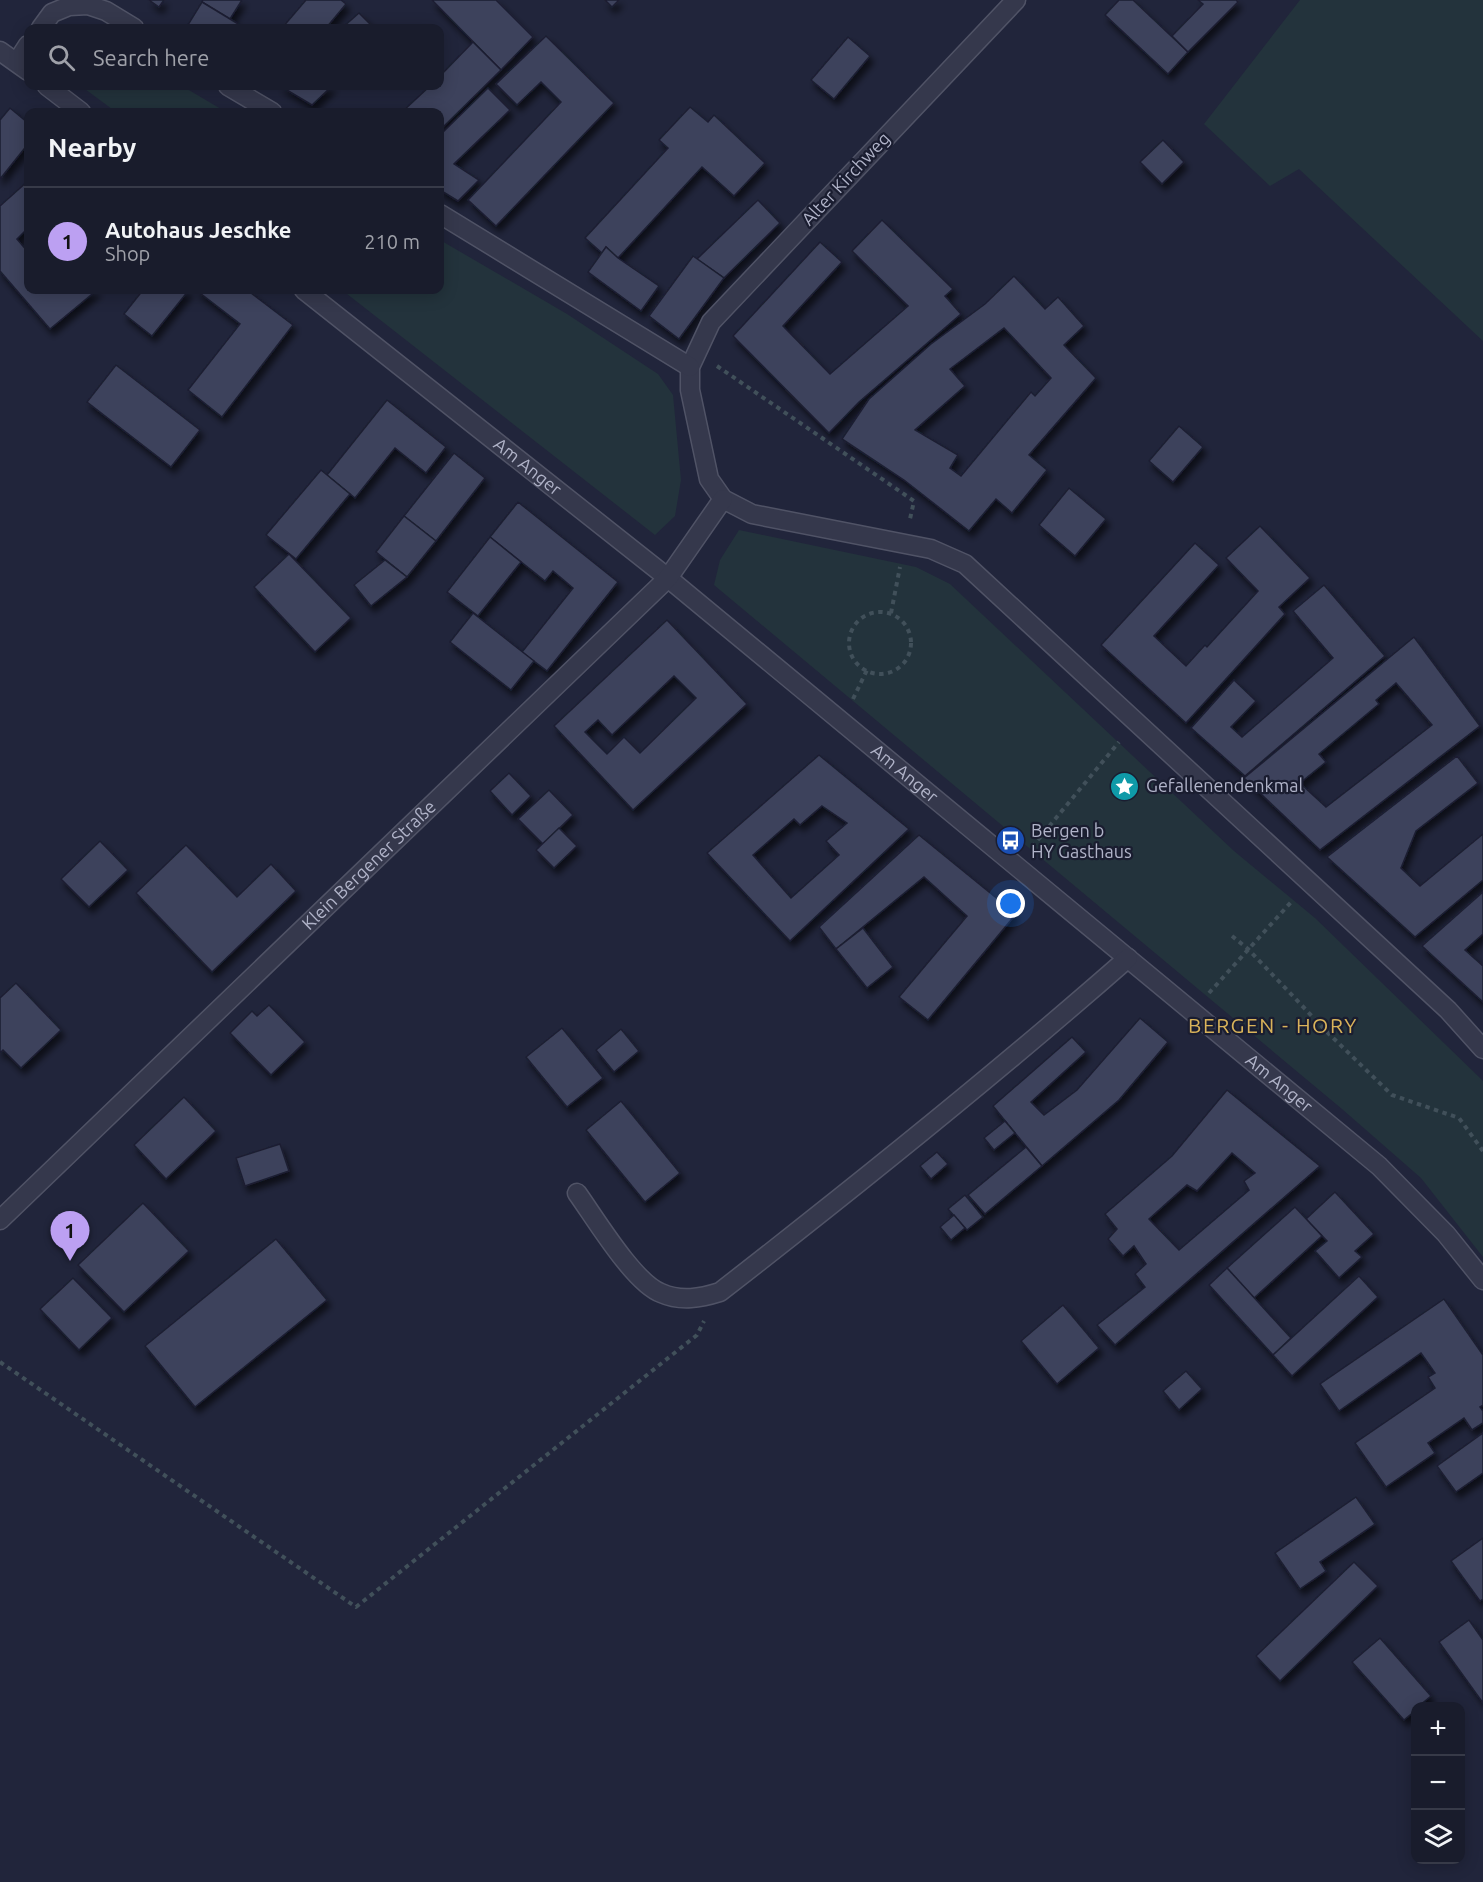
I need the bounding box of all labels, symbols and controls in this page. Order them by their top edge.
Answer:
search box [24,24,444,90]
icon: search [45,41,78,74]
text: Search here [93,45,209,70]
street label: Alter Kirchweg [797,128,893,229]
text: Nearby [48,133,136,162]
text: Autohaus Jeschke [105,217,292,242]
text: 1 [62,230,73,253]
text: 210 m [364,230,420,253]
text: Shop [105,242,150,265]
street label: Am Anger [490,433,566,499]
street label: Am Anger [868,739,943,806]
place icon: Gefallenendenkmal [1109,770,1141,802]
place label: Gefallenendenkmal [1146,775,1303,795]
street label: Klein Bergener Straße [298,796,439,933]
place label: Bergen b HY Gasthaus [1031,820,1132,861]
bus stop icon: Bergen b HY Gasthaus [994,825,1026,857]
your location [996,889,1025,918]
district label: BERGEN - HORY [1188,1013,1358,1037]
street label: Am Anger [1242,1049,1317,1116]
pin: 1 [50,1212,90,1261]
map controls [1411,1702,1465,1864]
button: + [1411,1702,1465,1756]
button: − [1411,1756,1465,1810]
button: layers [1411,1810,1465,1864]

